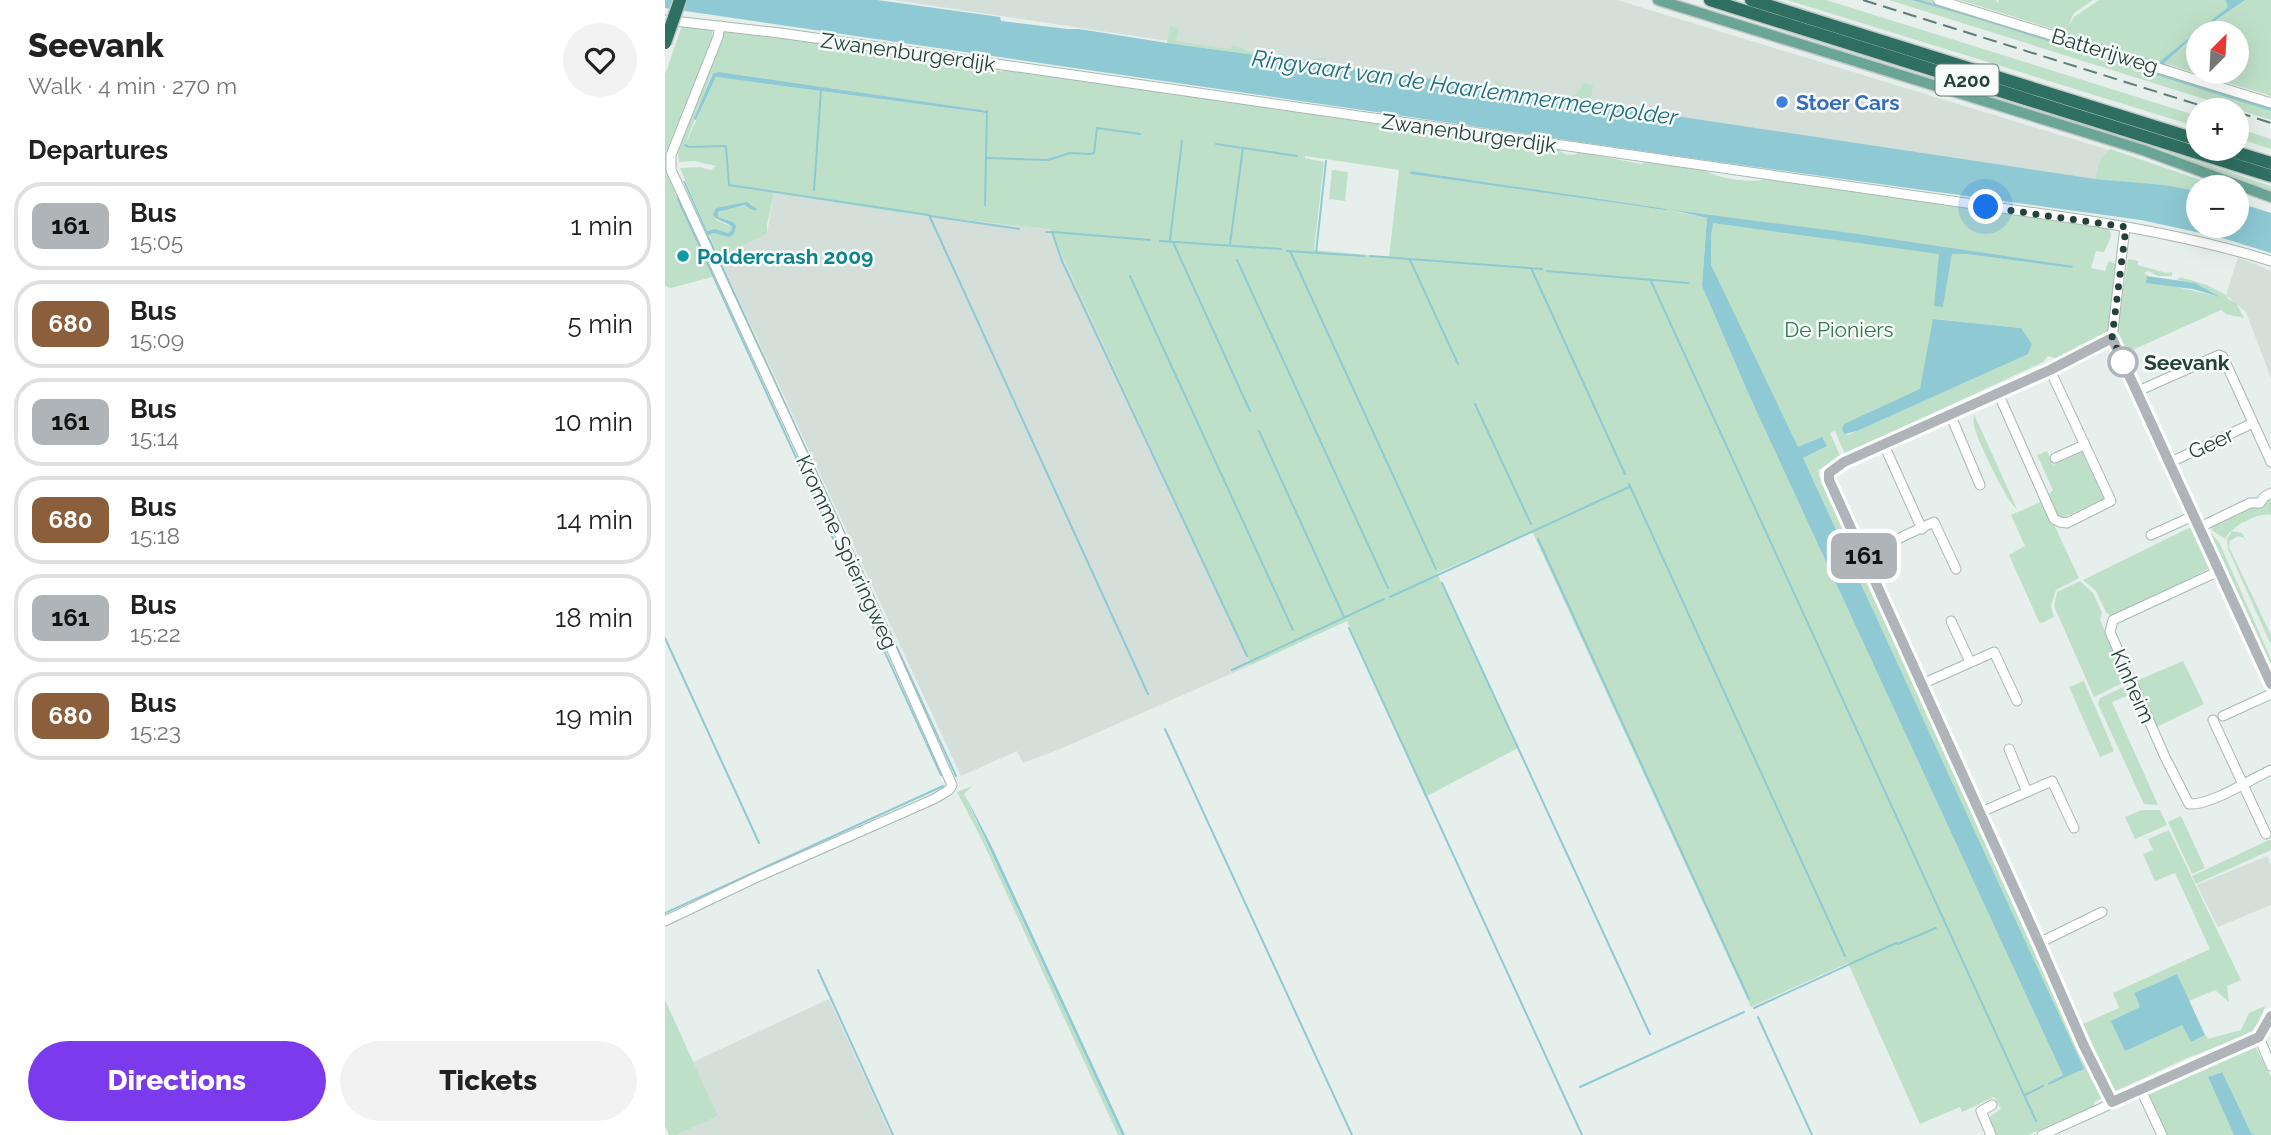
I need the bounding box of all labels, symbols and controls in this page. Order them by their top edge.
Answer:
north arrow [2186,21,2249,84]
map controls [2186,21,2249,238]
button: heart [563,23,637,97]
street label: Batterijweg [2049,23,2161,79]
text: Seevank [28,26,164,65]
street label: Zwanenburgerdijk [819,27,997,77]
water label: Ringvaart van de Haarlemmermeerpolder [1250,44,1681,130]
road number: A200 [1935,64,1999,96]
text: Walk · 4 min · 270 m [28,72,237,99]
place label: Stoer Cars [1796,90,1900,115]
marker: Stoer Cars [1774,94,1790,110]
button: + [2186,98,2249,161]
street label: Zwanenburgerdijk [1380,108,1558,158]
text: Departures [28,135,168,165]
button: − [2186,175,2249,238]
your location [1968,189,2003,224]
text: Bus [130,198,177,228]
text: 161 [51,211,90,240]
text: 1 min [571,211,633,241]
text: 15:05 [130,228,183,255]
place label: Poldercrash 2009 [697,244,873,269]
marker: Poldercrash 2009 [675,248,691,264]
text: Bus [130,296,177,326]
text: 680 [49,309,92,338]
text: 5 min [567,309,633,339]
park label: De Pioniers [1784,317,1894,342]
text: 15:09 [130,326,184,353]
marker: Seevank [2108,347,2138,377]
place label: Seevank [2144,350,2230,375]
text: Bus [130,394,177,424]
text: 161 [51,407,90,436]
text: 10 min [555,407,633,437]
street label: Geer [2184,421,2238,464]
text: 15:14 [130,424,179,451]
street label: Kromme Spieringweg [791,451,903,653]
text: Bus [130,492,177,522]
text: 680 [49,505,92,534]
text: 14 min [556,505,633,535]
text: 15:18 [130,522,180,549]
line badge: 161 [1824,533,1904,579]
text: 161 [1845,541,1883,570]
text: Bus [130,590,177,620]
text: 161 [51,603,90,632]
text: 18 min [555,603,633,633]
text: 15:22 [130,620,181,647]
street label: Kinheim [2106,645,2160,727]
text: Bus [130,688,177,718]
text: 680 [49,701,92,730]
text: 19 min [555,701,633,731]
text: 15:23 [130,718,181,745]
button: Directions [28,1041,326,1121]
button: Tickets [340,1041,637,1121]

